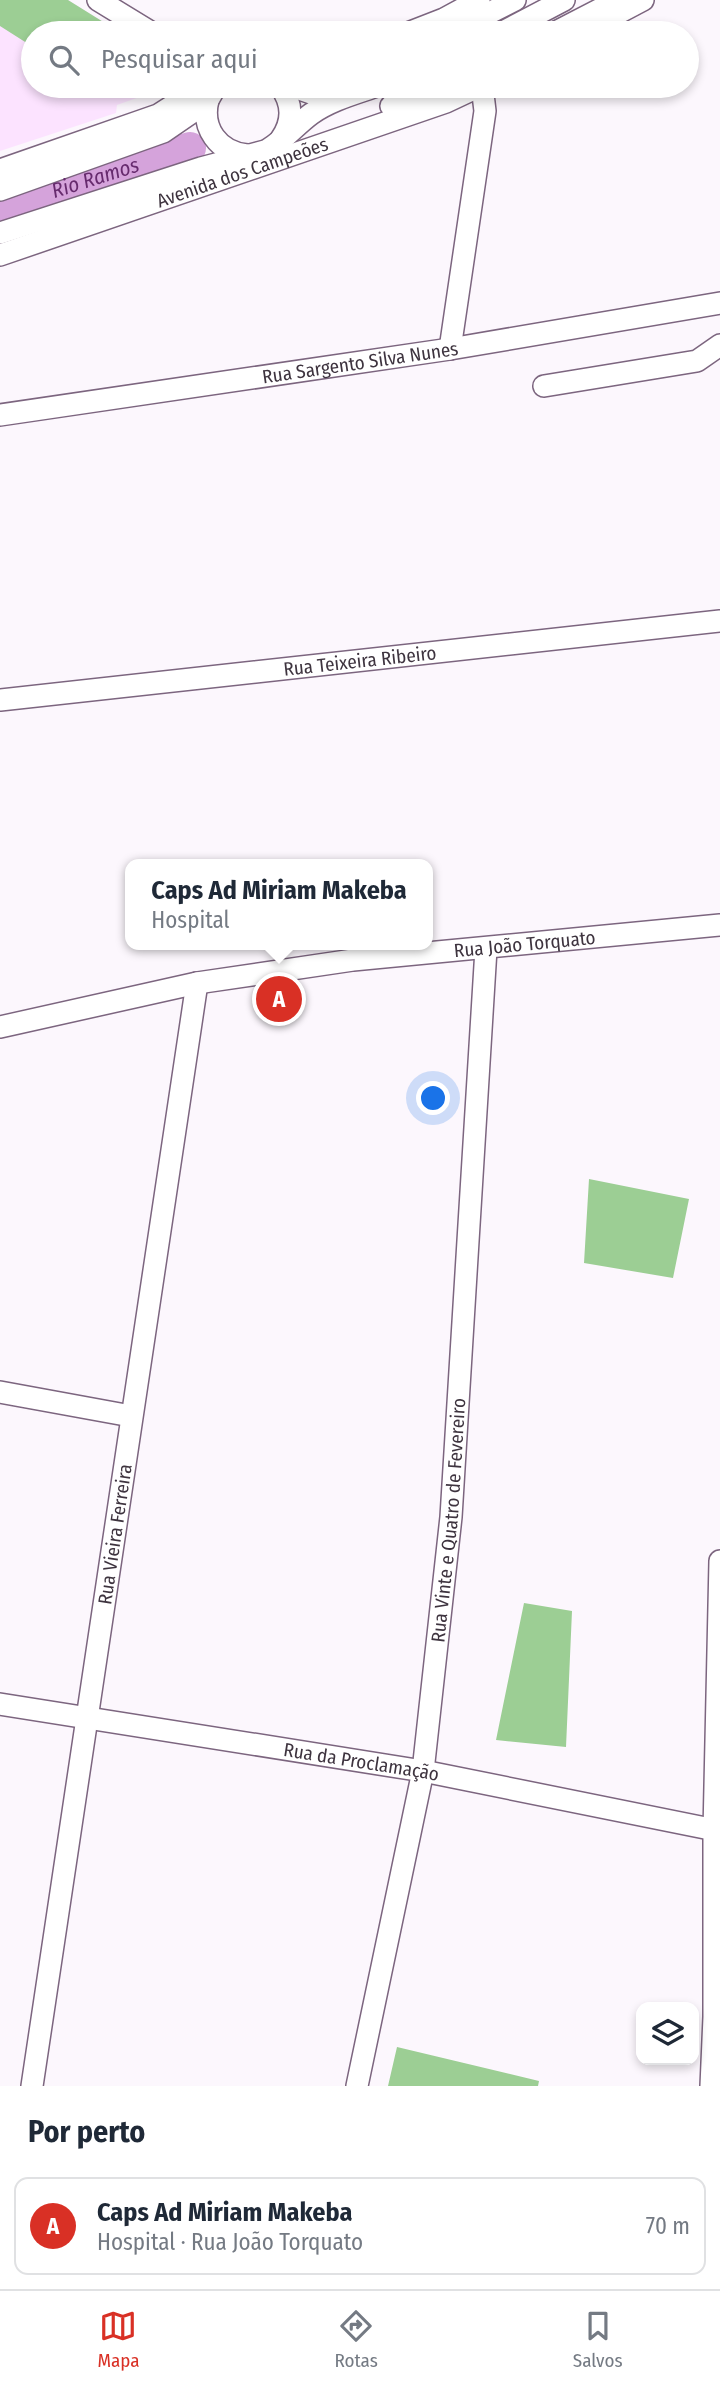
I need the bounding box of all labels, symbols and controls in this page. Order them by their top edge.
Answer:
search box [21,21,699,98]
icon: search [45,41,83,79]
text: Pesquisar aqui [101,44,258,75]
street label: Avenida dos Campeões [153,132,331,212]
water label: Rio Ramos [48,152,143,204]
street label: Rua Sargento Silva Nunes [261,336,460,388]
street label: Rua Teixeira Ribeiro [282,641,438,680]
popup [125,859,433,950]
text: Caps Ad Miriam Makeba [151,875,407,906]
text: Hospital [151,906,230,934]
street label: Rua João Torquato [453,925,597,962]
pin: A [256,973,302,1025]
your location [416,1081,450,1115]
street label: Rua Vinte e Quatro de Fevereiro [426,1397,470,1644]
street label: Rua Vieira Ferreira [93,1462,136,1606]
street label: Rua da Proclamação [282,1738,441,1786]
map controls [636,2002,699,2065]
button: layers [636,2002,699,2065]
text: Por perto [28,2114,145,2150]
text: Caps Ad Miriam Makeba [97,2197,352,2228]
text: A [47,2212,59,2240]
text: 70 m [646,2212,690,2240]
text: Hospital · Rua João Torquato [97,2228,363,2256]
tab: Mapa [97,2307,140,2372]
tab: Rotas [334,2307,378,2372]
tab: Salvos [573,2307,623,2372]

